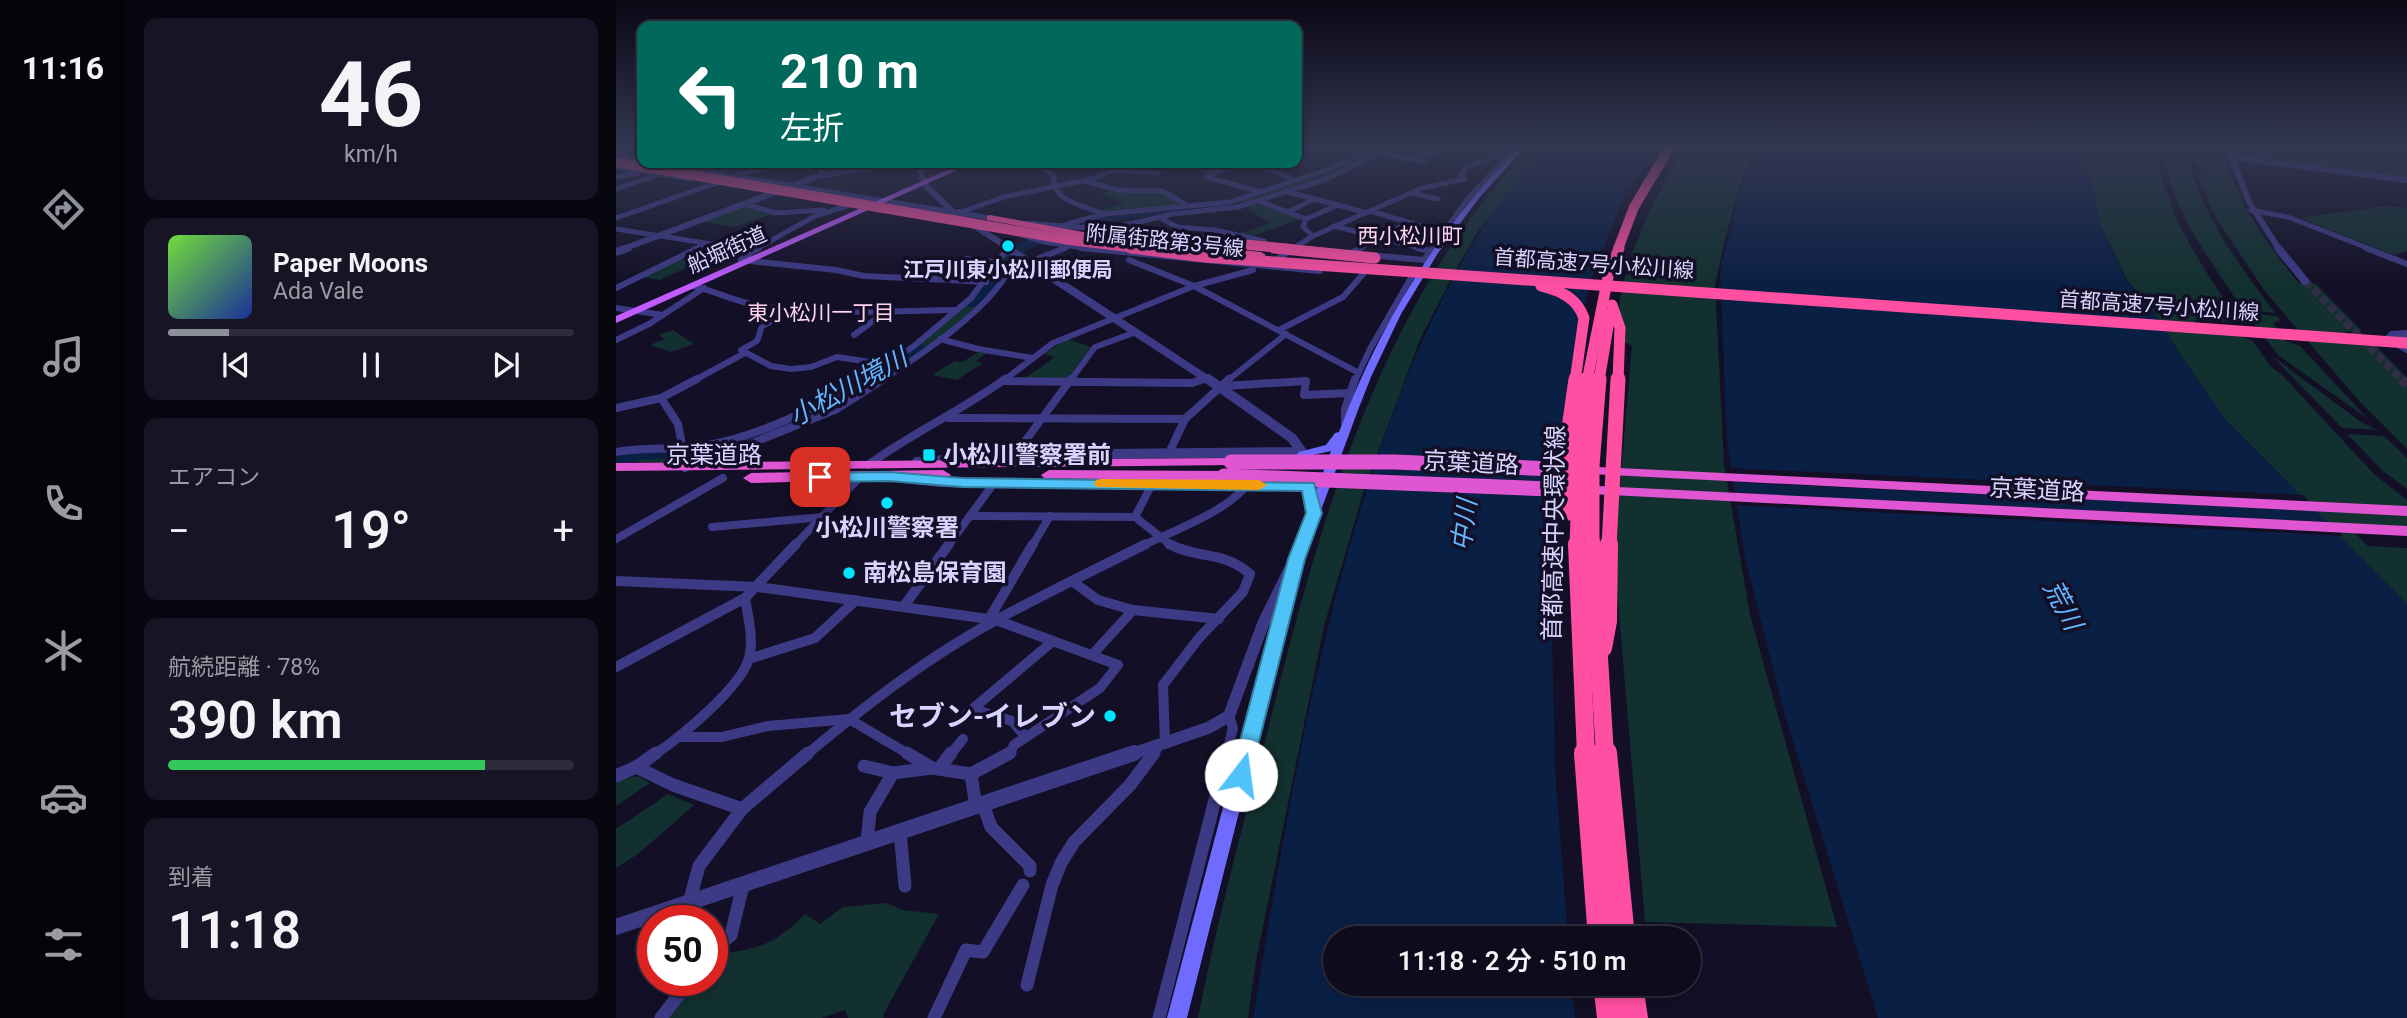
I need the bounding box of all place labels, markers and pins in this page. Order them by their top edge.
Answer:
marker: 江戸川東小松川郵便局 [1000,238,1016,254]
place label: 江戸川東小松川郵便局 [903,258,1113,282]
place label: 小松川警察署前 [943,441,1111,469]
pin [790,447,850,507]
marker: 小松川警察署前 [921,447,937,463]
marker: 小松川警察署 [879,495,895,511]
place label: 小松川警察署 [815,514,959,542]
place label: 南松島保育園 [863,559,1007,587]
marker: 南松島保育園 [841,565,857,581]
place label: セブン-イレブン [889,700,1096,733]
marker: セブン-イレブン [1102,708,1118,724]

